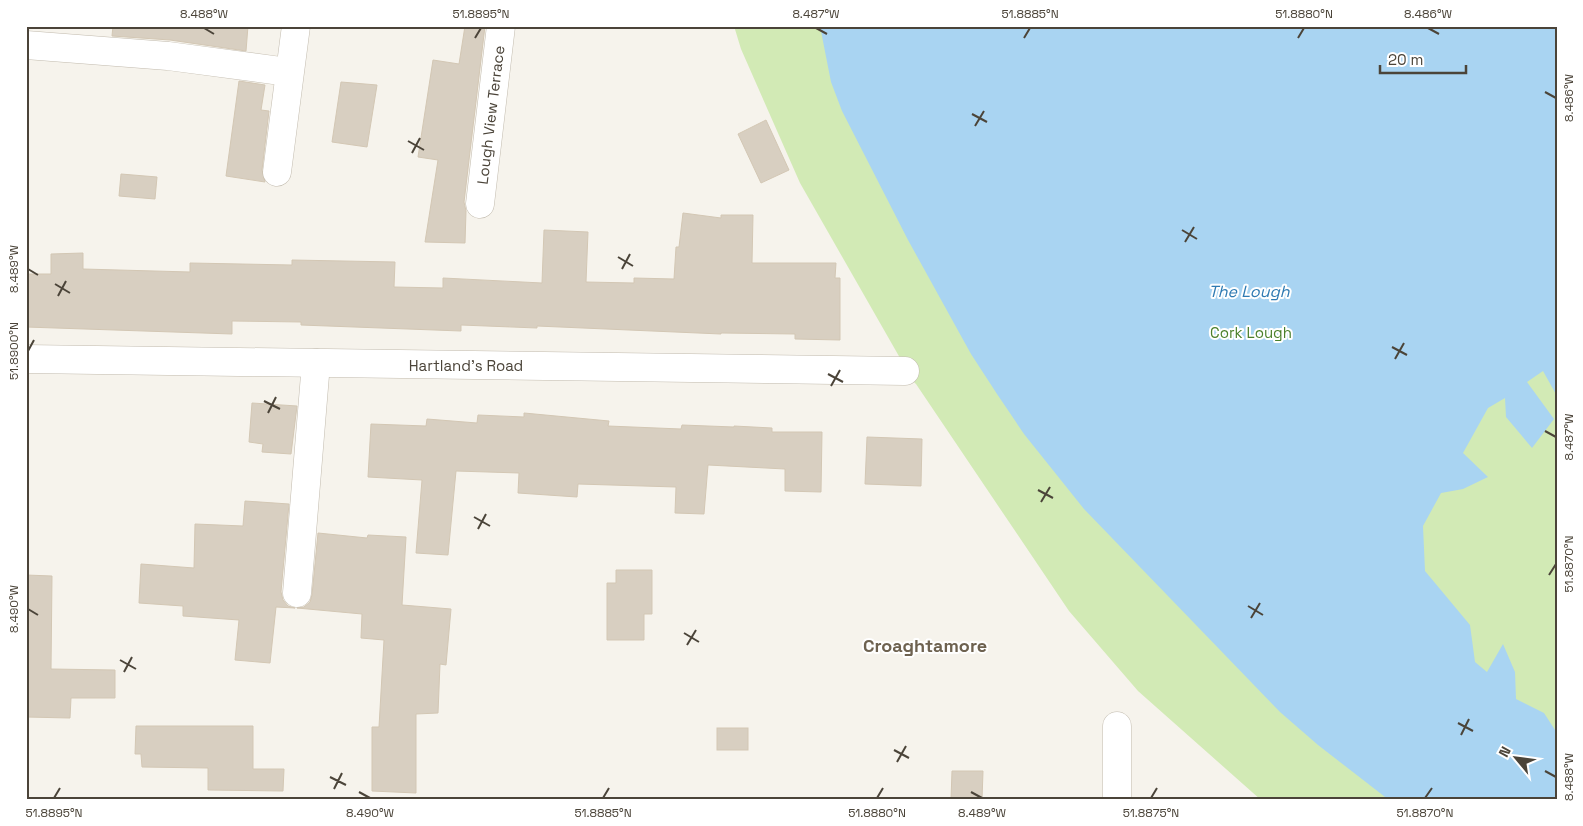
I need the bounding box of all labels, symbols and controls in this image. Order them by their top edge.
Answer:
text: 8.488°W [180,6,229,22]
text: 51.8895°N [452,6,510,22]
text: 8.487°W [792,6,840,22]
text: 51.8885°N [1001,6,1059,22]
text: 51.8880°N [1275,6,1333,22]
text: 8.486°W [1404,6,1452,22]
scale bar [1380,42,1467,74]
street label: Lough View Terrace [473,44,508,185]
text: 20 m [1388,50,1423,69]
text: 8.486°W [1561,74,1577,122]
text: 8.489°W [6,245,22,293]
water label: The Lough [1208,281,1291,302]
text: 51.8900°N [6,322,22,380]
park label: Cork Lough [1210,323,1292,342]
street label: Hartland's Road [409,356,523,375]
text: 8.487°W [1561,413,1577,461]
text: 51.8870°N [1561,536,1577,592]
text: 8.490°W [6,584,22,633]
district label: Croaghtamore [863,634,987,657]
north arrow [1490,734,1540,784]
text: N [1494,743,1515,760]
text: 8.488°W [1561,752,1577,801]
text: 51.8895°N [25,805,83,821]
text: 8.490°W [346,805,395,821]
text: 51.8885°N [574,805,632,821]
text: 51.8880°N [848,805,906,821]
text: 8.489°W [958,805,1006,821]
text: 51.8875°N [1123,805,1179,821]
text: 51.8870°N [1397,805,1453,821]

